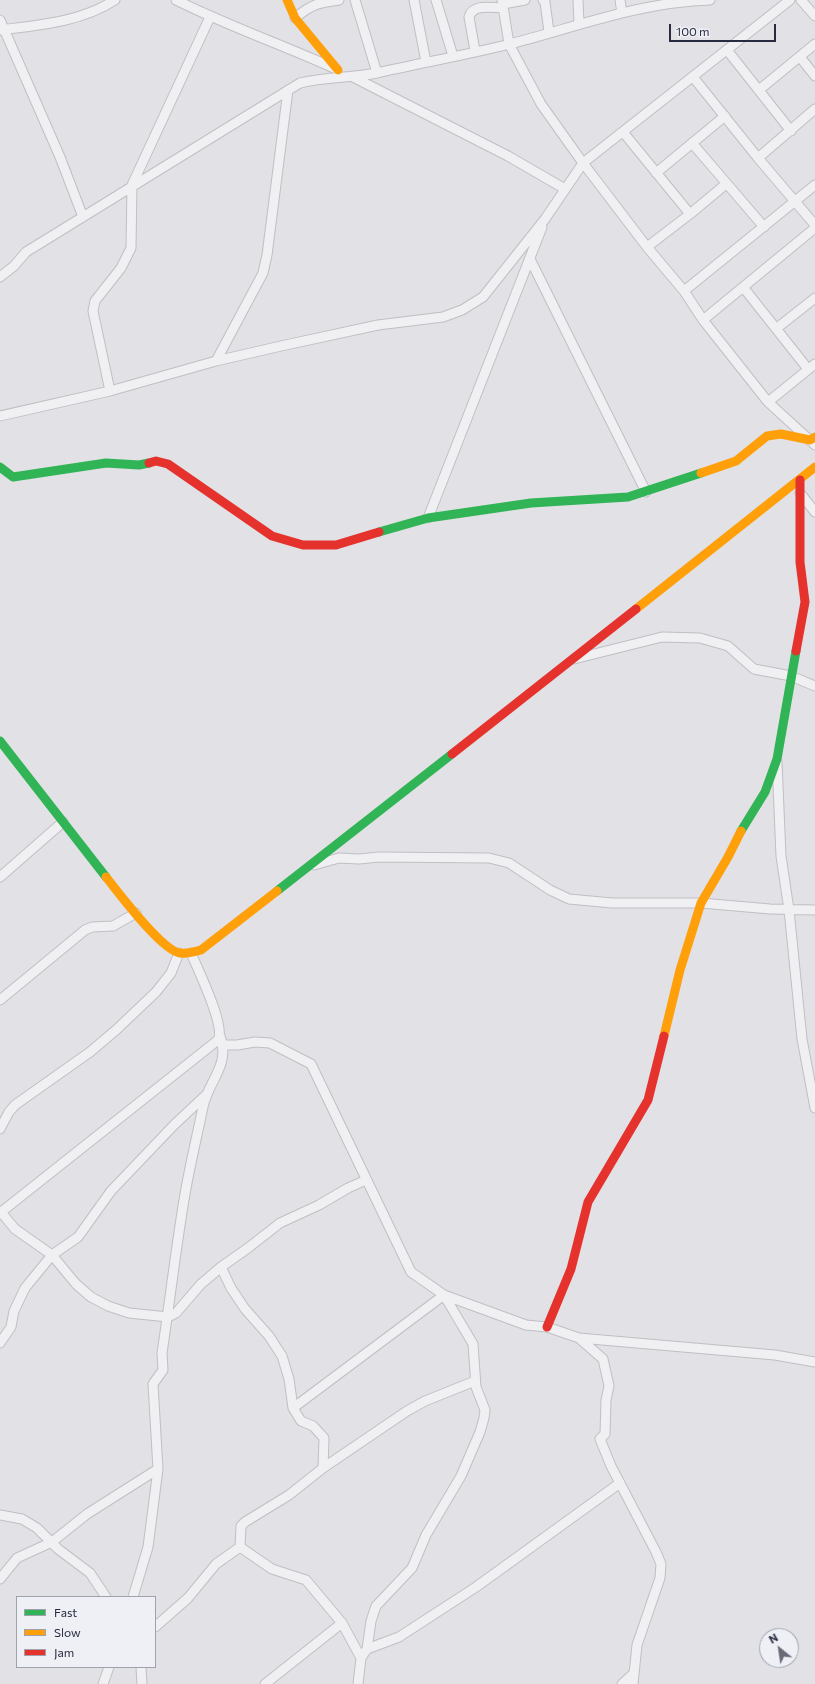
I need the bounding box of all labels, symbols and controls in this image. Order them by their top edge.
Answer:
scale bar [671,16,778,42]
text: 100 m [676,24,710,38]
legend [16,1596,156,1668]
text: Fast [54,1605,77,1619]
text: Slow [54,1625,81,1639]
north arrow [759,1628,799,1668]
text: N [766,1630,780,1646]
text: Jam [54,1645,74,1659]

